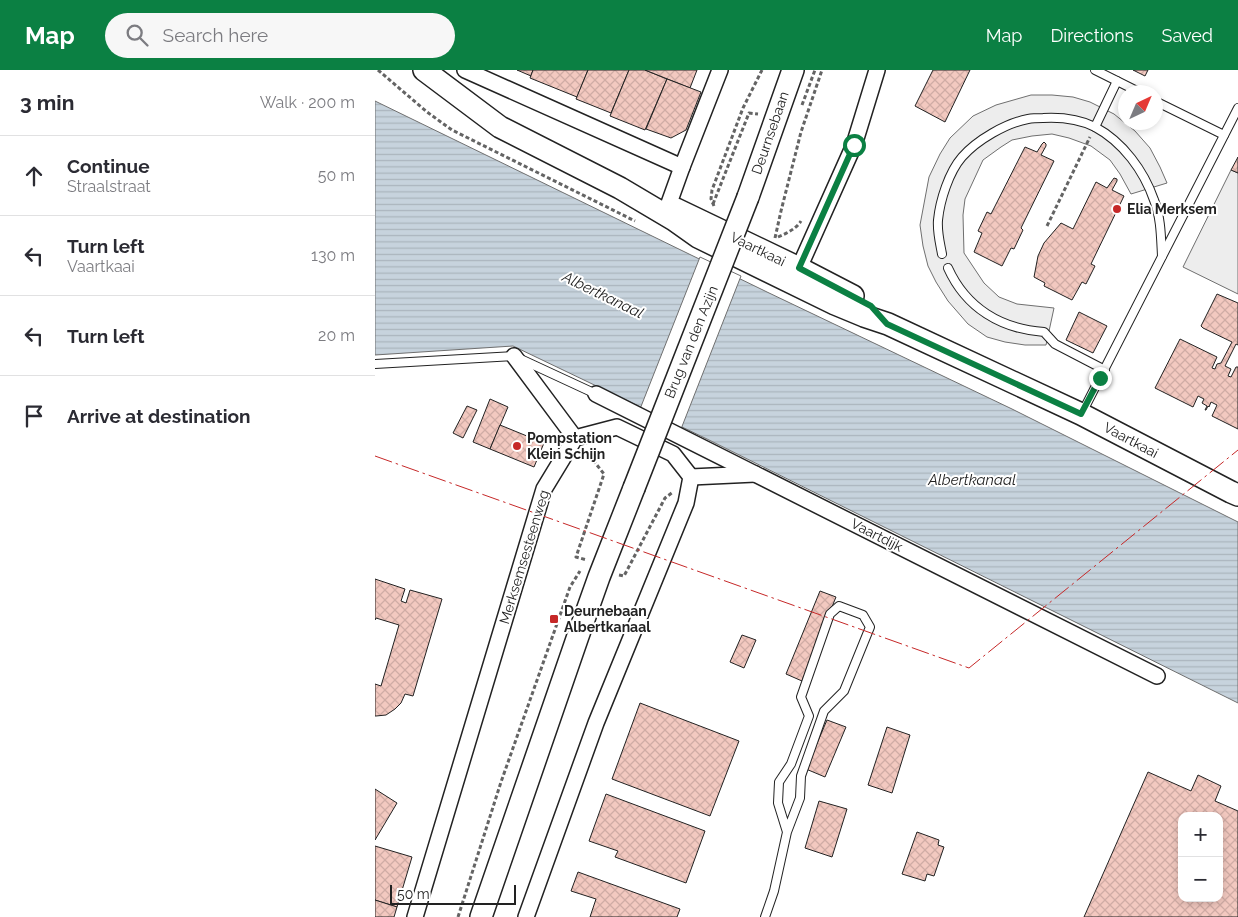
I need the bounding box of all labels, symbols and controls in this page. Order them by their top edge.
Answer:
search box [105,13,455,58]
text: Map [25,21,75,50]
icon: search [123,21,151,49]
text: Search here [163,24,268,46]
text: Map [986,25,1022,46]
text: Directions [1050,25,1134,46]
text: Saved [1162,25,1213,46]
north arrow [1118,85,1163,130]
street label: Deurnsebaan [748,89,792,177]
text: 3 min [20,90,74,115]
text: Walk · 200 m [260,93,355,112]
route start [843,134,866,157]
text: Continue [67,155,150,177]
icon: ahead [20,162,48,190]
text: 50 m [318,166,355,185]
text: Straalstraat [67,177,151,196]
place label: Elia Merksem [1127,201,1217,217]
marker: Elia Merksem [1111,203,1123,215]
street label: Vaartkaai [728,229,788,269]
text: Turn left [67,235,144,257]
icon: left [20,242,48,270]
text: 130 m [311,246,355,265]
text: Vaartkaai [67,257,135,276]
water label: Albertkanaal [559,267,646,322]
street label: Brug van den Azijn [661,283,721,401]
icon: left [20,322,48,350]
text: Turn left [67,325,144,347]
text: 20 m [318,326,355,345]
route end [1089,367,1112,390]
icon: arrive [20,402,48,430]
text: Arrive at destination [67,405,251,427]
street label: Vaartkaai [1101,419,1161,461]
place label: Pompstation Klein Schijn [527,430,612,462]
marker: Pompstation Klein Schijn [511,440,523,452]
water label: Albertkanaal [927,471,1016,489]
street label: Merksemsesteenweg [496,488,552,626]
street label: Vaartdijk [848,515,906,555]
place label: Deurnebaan Albertkanaal [564,603,651,635]
marker: Deurnebaan Albertkanaal [548,613,560,625]
map controls [1178,812,1223,902]
button: + [1178,812,1223,857]
button: − [1178,857,1223,902]
scale bar [390,882,516,905]
text: 50 m [397,886,430,902]

